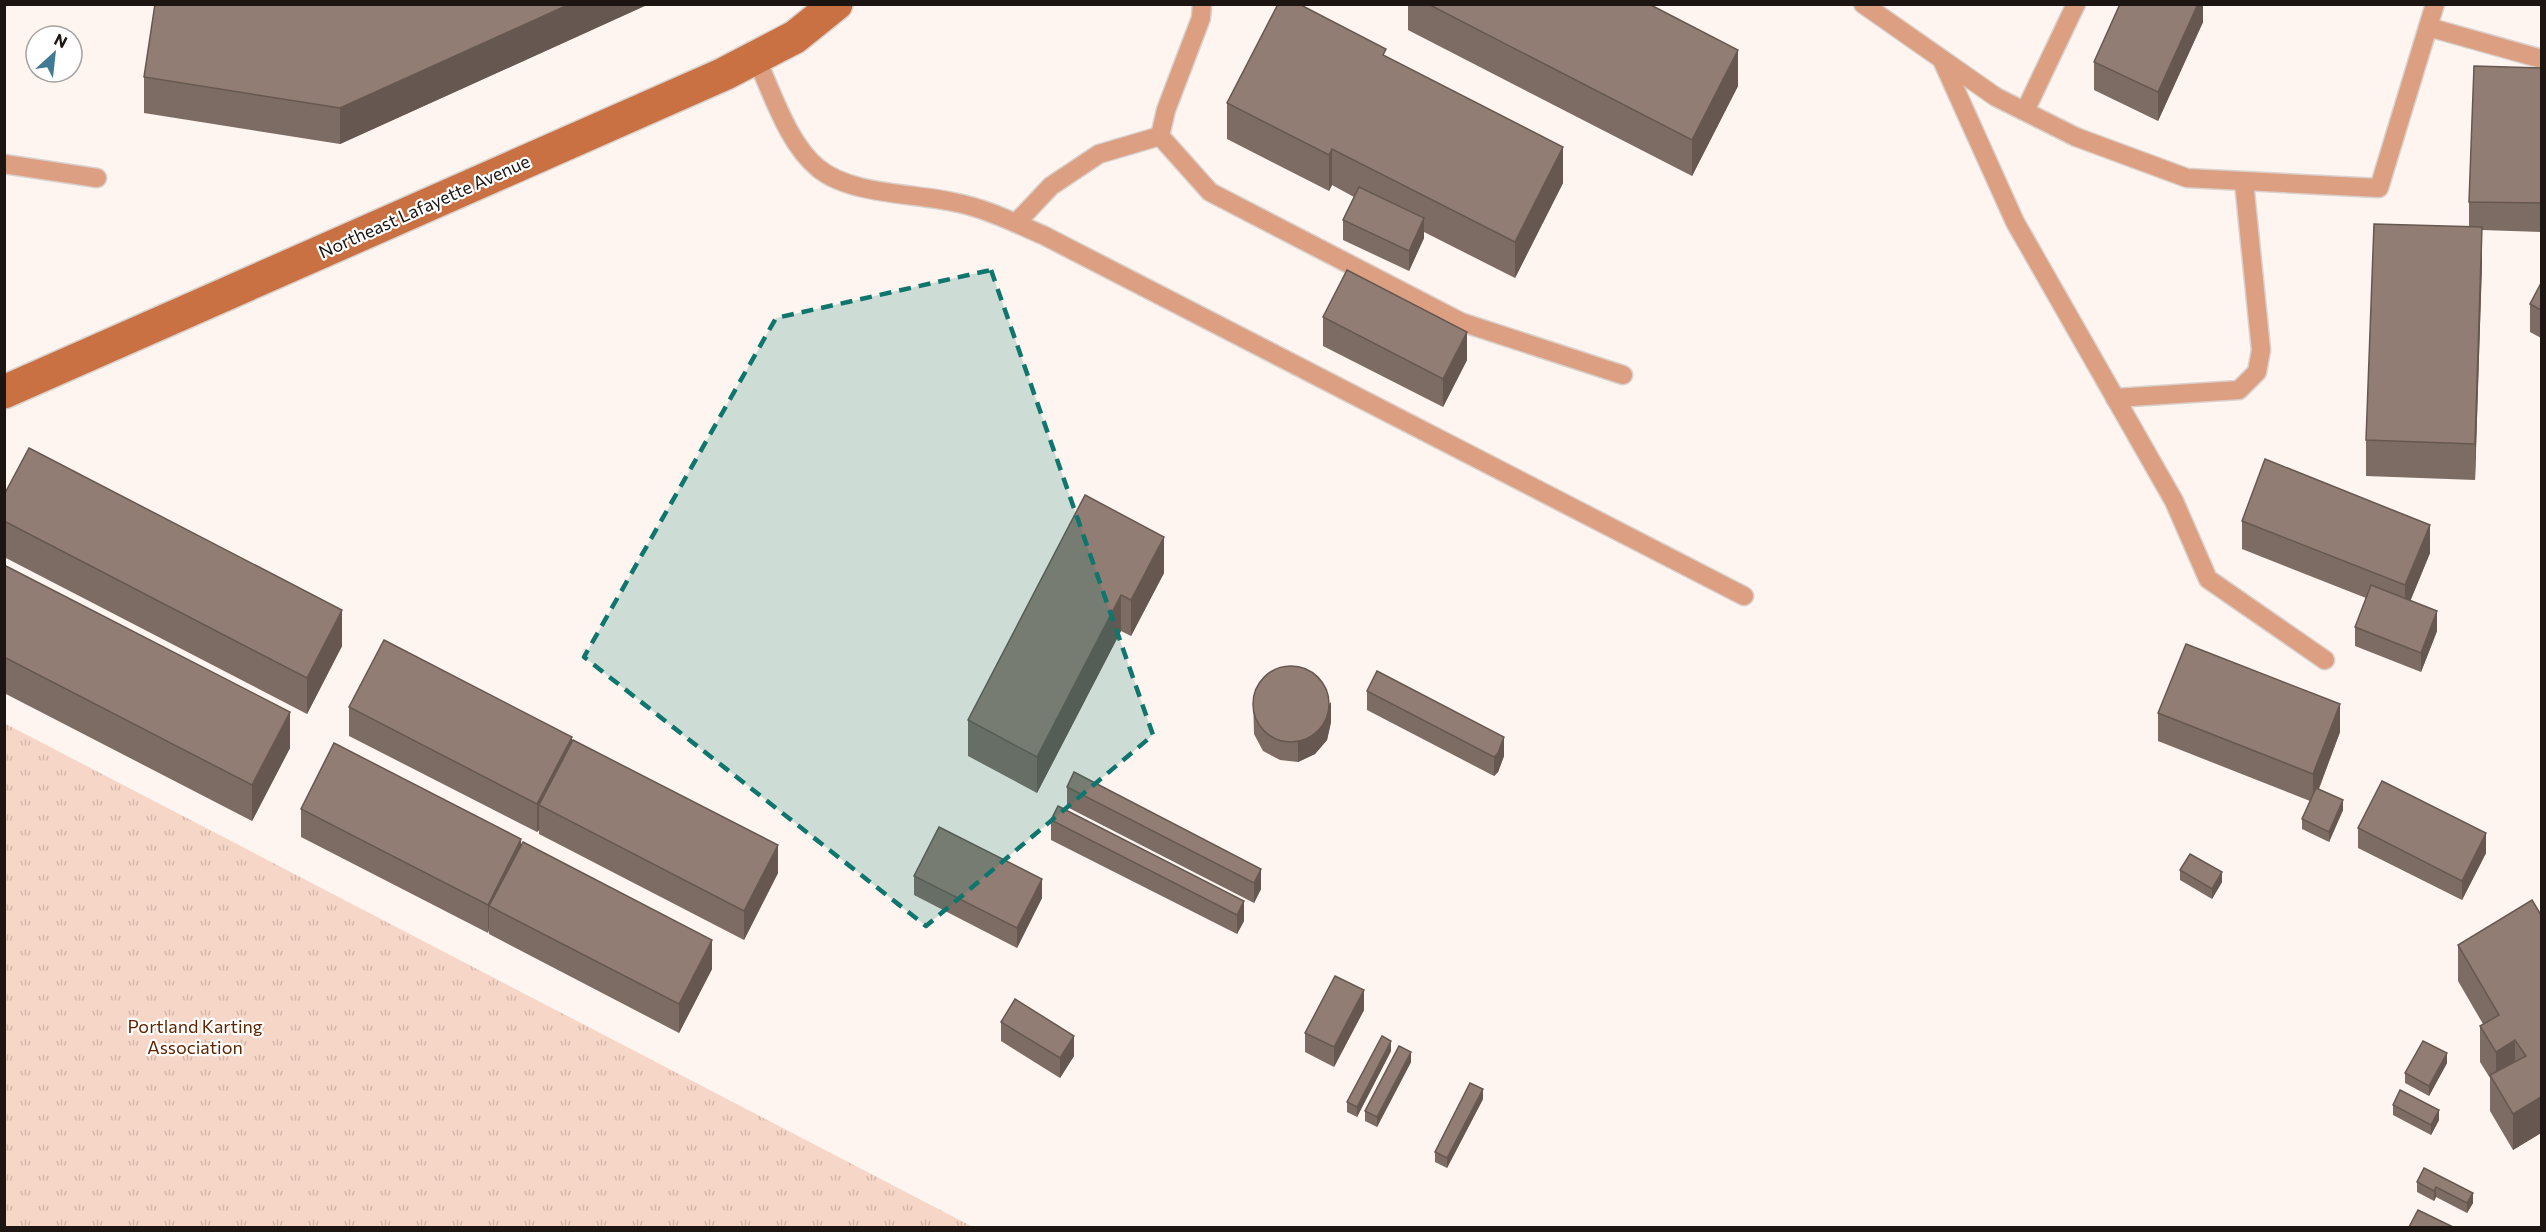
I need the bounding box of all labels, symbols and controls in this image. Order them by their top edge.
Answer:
north arrow [24,24,84,84]
text: N [51,29,71,51]
street label: Northeast Lafayette Avenue [315,149,533,263]
park label: Portland Karting Association [127,1015,263,1058]

